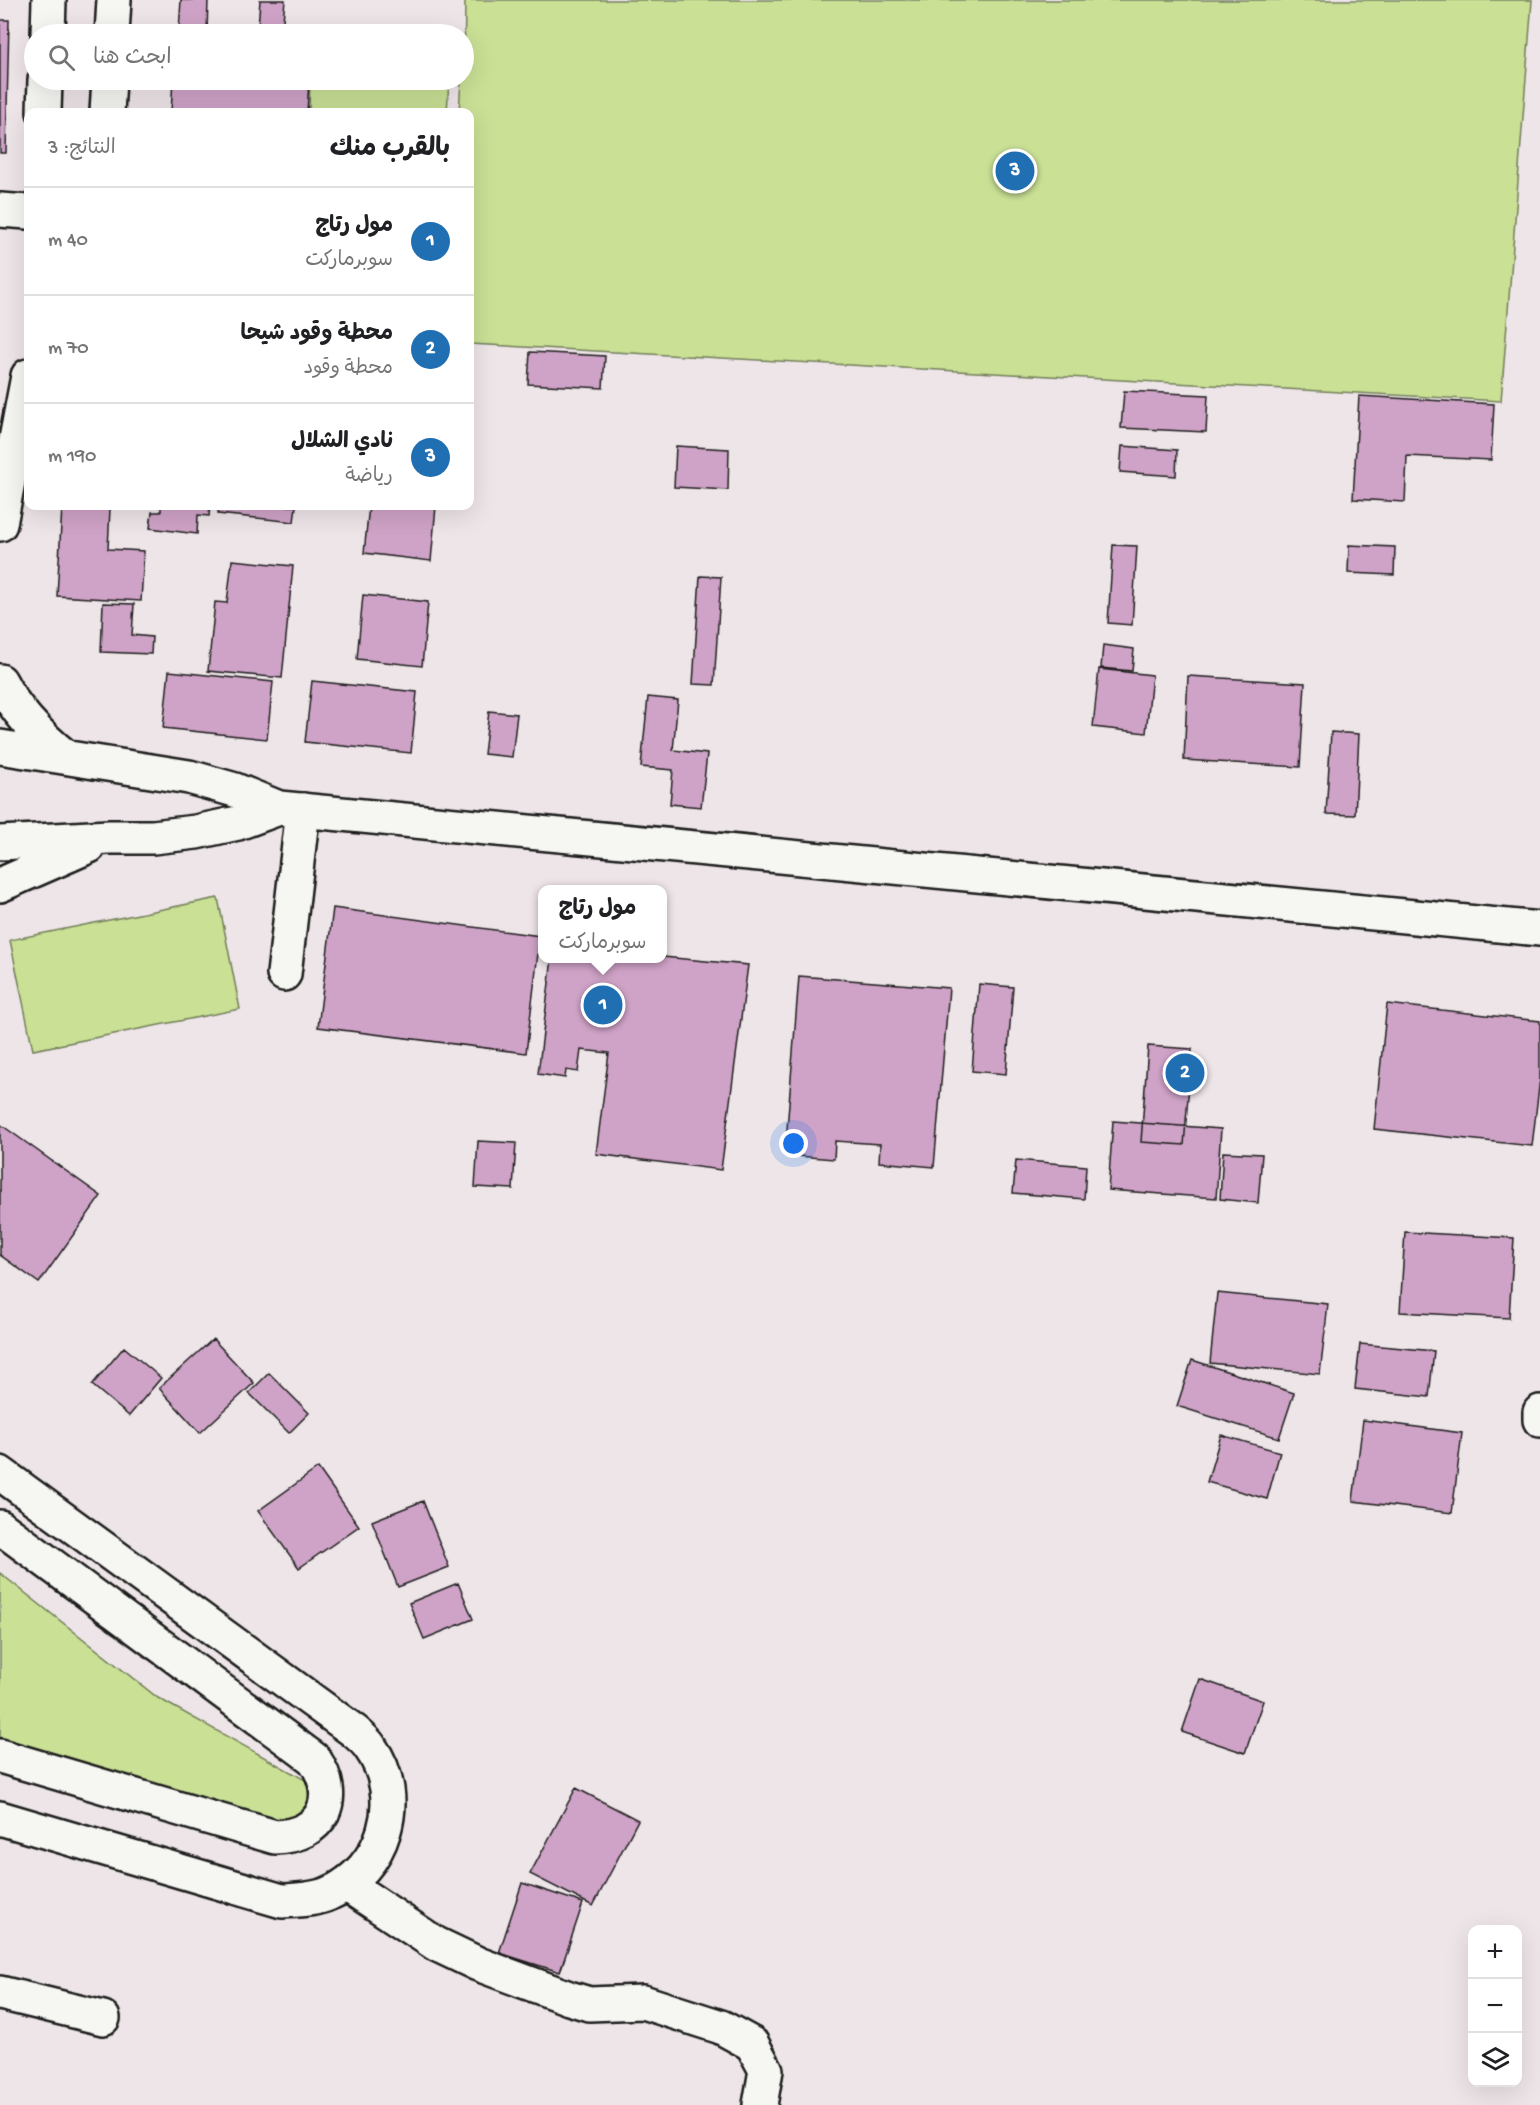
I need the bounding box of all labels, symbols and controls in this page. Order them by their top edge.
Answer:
search box [24,24,474,90]
icon: search [45,41,78,74]
text: ابحث هنا [93,46,172,72]
text: بالقرب منك [330,135,450,166]
text: النتائج: 3 [48,138,116,161]
pin: 3 [996,148,1034,194]
text: مول رتاج [315,214,393,240]
text: 40 m [48,230,88,253]
text: 1 [426,230,435,253]
text: سوبرماركت [305,250,393,273]
text: محطة وقود شيحا [241,322,393,348]
text: 70 m [48,338,89,361]
text: 2 [426,338,435,361]
text: محطة وقود [304,358,393,381]
text: نادي الشلال [291,430,393,456]
text: 190 m [48,446,96,469]
text: 3 [425,446,436,469]
text: رياضة [345,466,393,489]
popup [538,885,667,963]
text: مول رتاج [559,897,636,923]
text: سوبرماركت [559,933,646,956]
pin: 1 [584,982,622,1028]
pin: 2 [1166,1050,1204,1096]
your location [779,1129,808,1158]
map controls [1468,1925,1522,2087]
button: + [1468,1925,1522,1979]
button: − [1468,1979,1522,2033]
button: layers [1468,2033,1522,2087]

